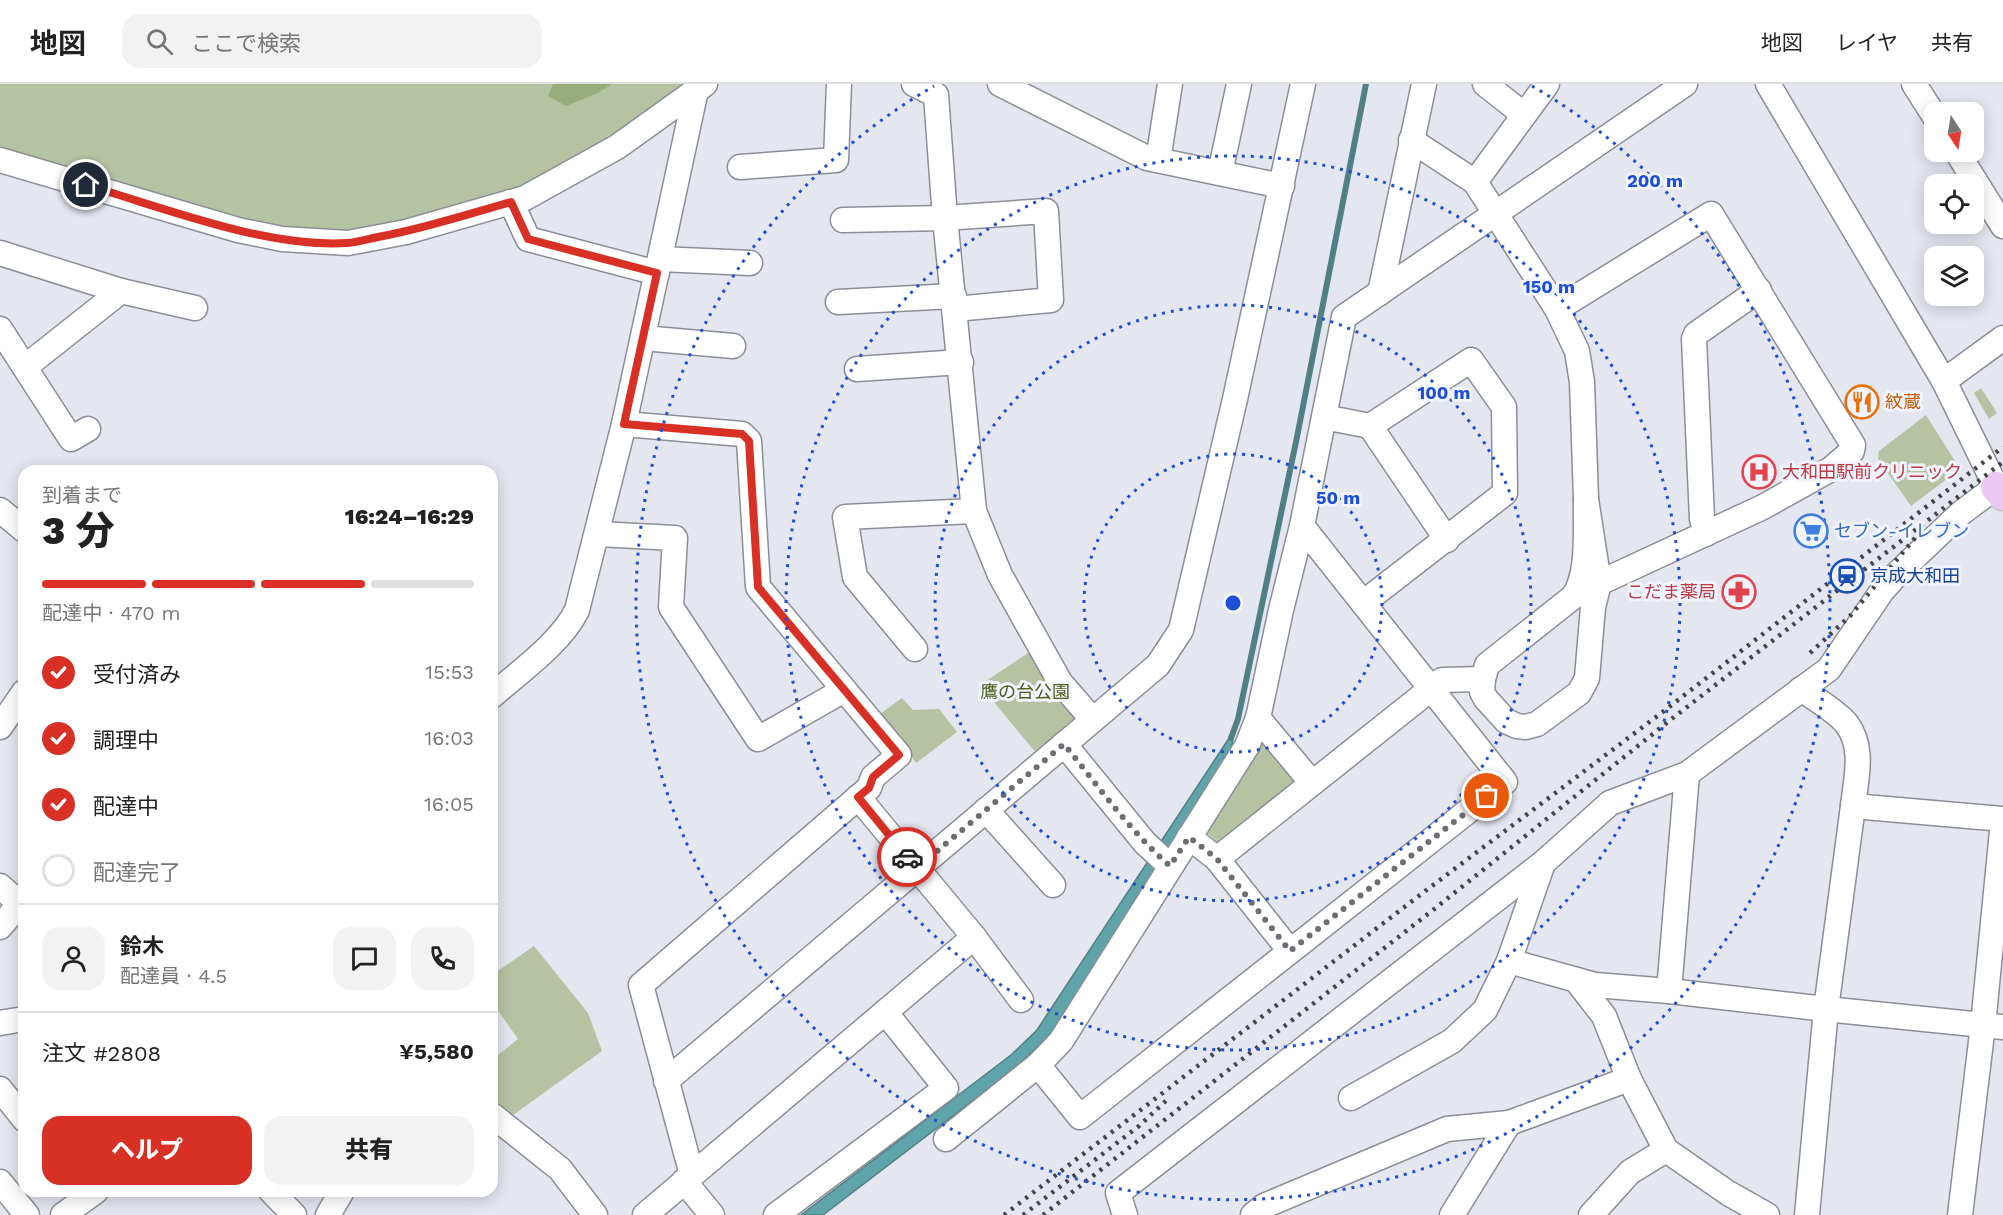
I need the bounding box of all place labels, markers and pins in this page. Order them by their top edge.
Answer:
pin [60,159,111,210]
restaurant icon: 紋蔵 [1844,384,1880,420]
place label: 紋蔵 [1885,391,1921,412]
hospital icon: 大和田駅前クリニック [1741,454,1777,490]
place label: 大和田駅前クリニック [1782,461,1962,482]
supermarket icon: セブン-イレブン [1793,513,1829,549]
place label: セブン-イレブン [1834,520,1969,541]
station icon: 京成大和田 [1829,558,1865,594]
place label: 京成大和田 [1870,565,1960,586]
pharmacy icon: こだま薬局 [1721,574,1757,610]
place label: こだま薬局 [1626,581,1716,602]
centre of rings [1223,593,1243,613]
pin [1461,770,1512,821]

